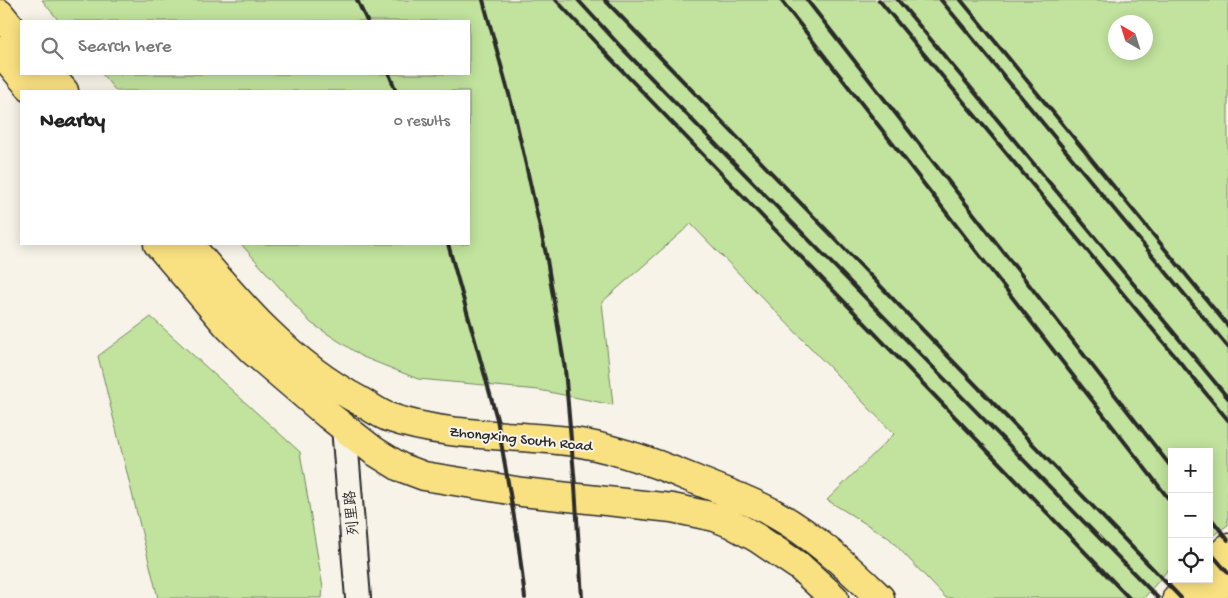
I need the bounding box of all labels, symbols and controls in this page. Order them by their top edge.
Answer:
north arrow [1108,15,1153,60]
search box [20,20,470,75]
icon: search [38,34,66,62]
text: Search here [78,36,172,59]
text: Nearby [40,110,105,135]
text: 0 results [394,113,450,132]
street label: Zhongxing South Road [448,424,594,457]
map controls [1168,448,1213,583]
button: + [1168,448,1213,493]
street label: 列里路 [342,490,364,536]
button: − [1168,493,1213,538]
button: locate [1168,538,1213,583]

